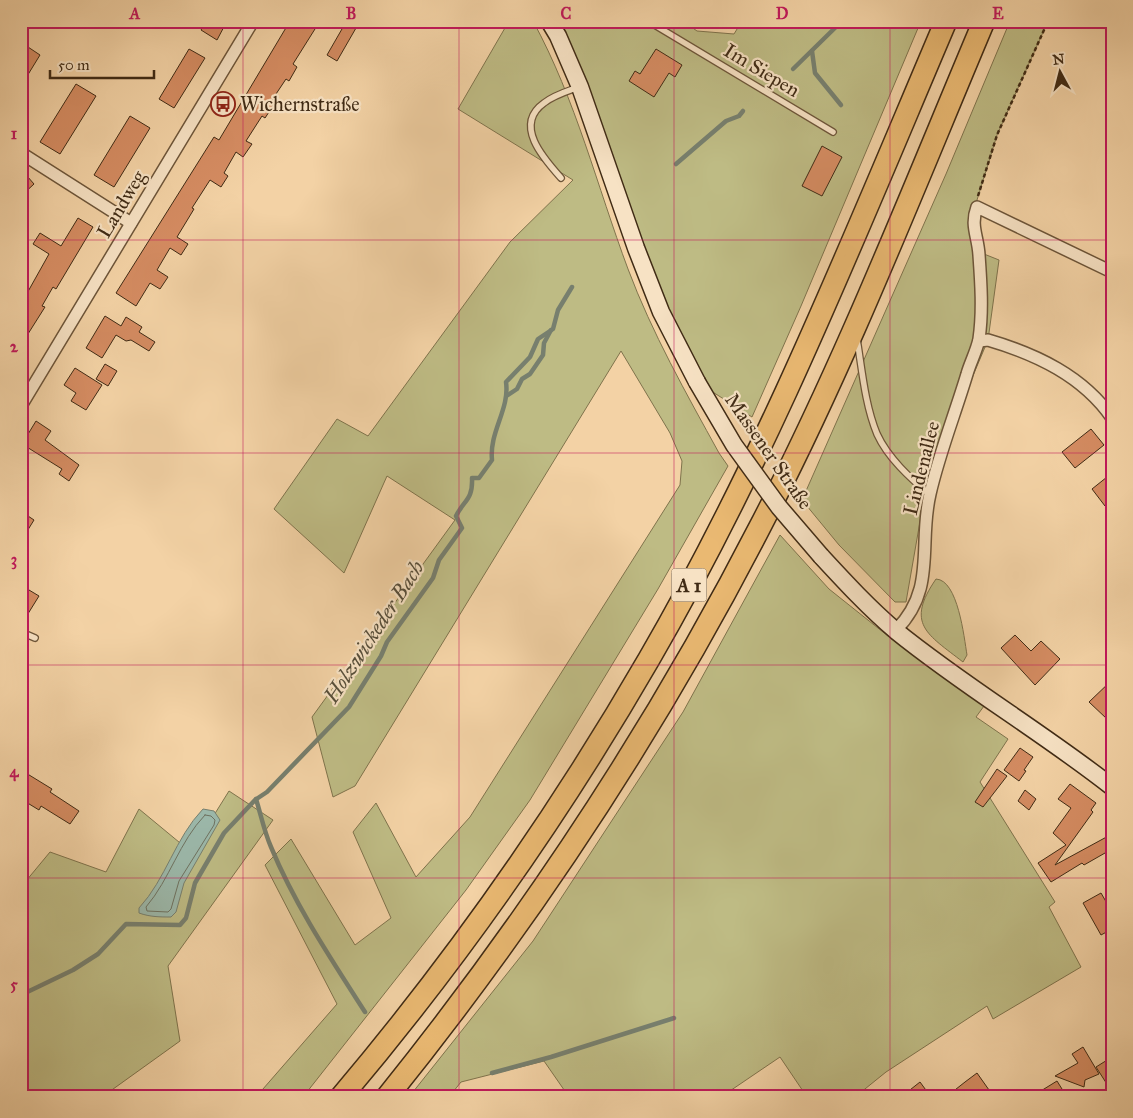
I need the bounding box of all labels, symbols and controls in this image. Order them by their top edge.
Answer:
text: A [129,4,141,23]
text: B [346,4,356,23]
text: C [561,4,572,23]
text: D [776,4,789,23]
text: E [992,4,1004,23]
street label: Im Siepen [720,38,804,102]
scale bar [50,48,154,80]
north arrow [1036,48,1086,98]
text: N [1052,50,1066,69]
text: 50 m [58,56,90,74]
bus stop icon: Wichernstraße [210,91,236,117]
place label: Wichernstraße [240,92,360,116]
text: 1 [11,124,18,143]
street label: Landweg [92,165,152,243]
text: 2 [10,337,19,356]
street label: Massener Straße [720,388,818,514]
street label: Lindenallee [898,418,944,518]
text: 3 [11,550,17,570]
water label: Holzwickeder Bach [318,556,430,709]
road number: A 1 [672,568,706,602]
text: 4 [10,762,20,782]
text: 5 [10,975,18,994]

